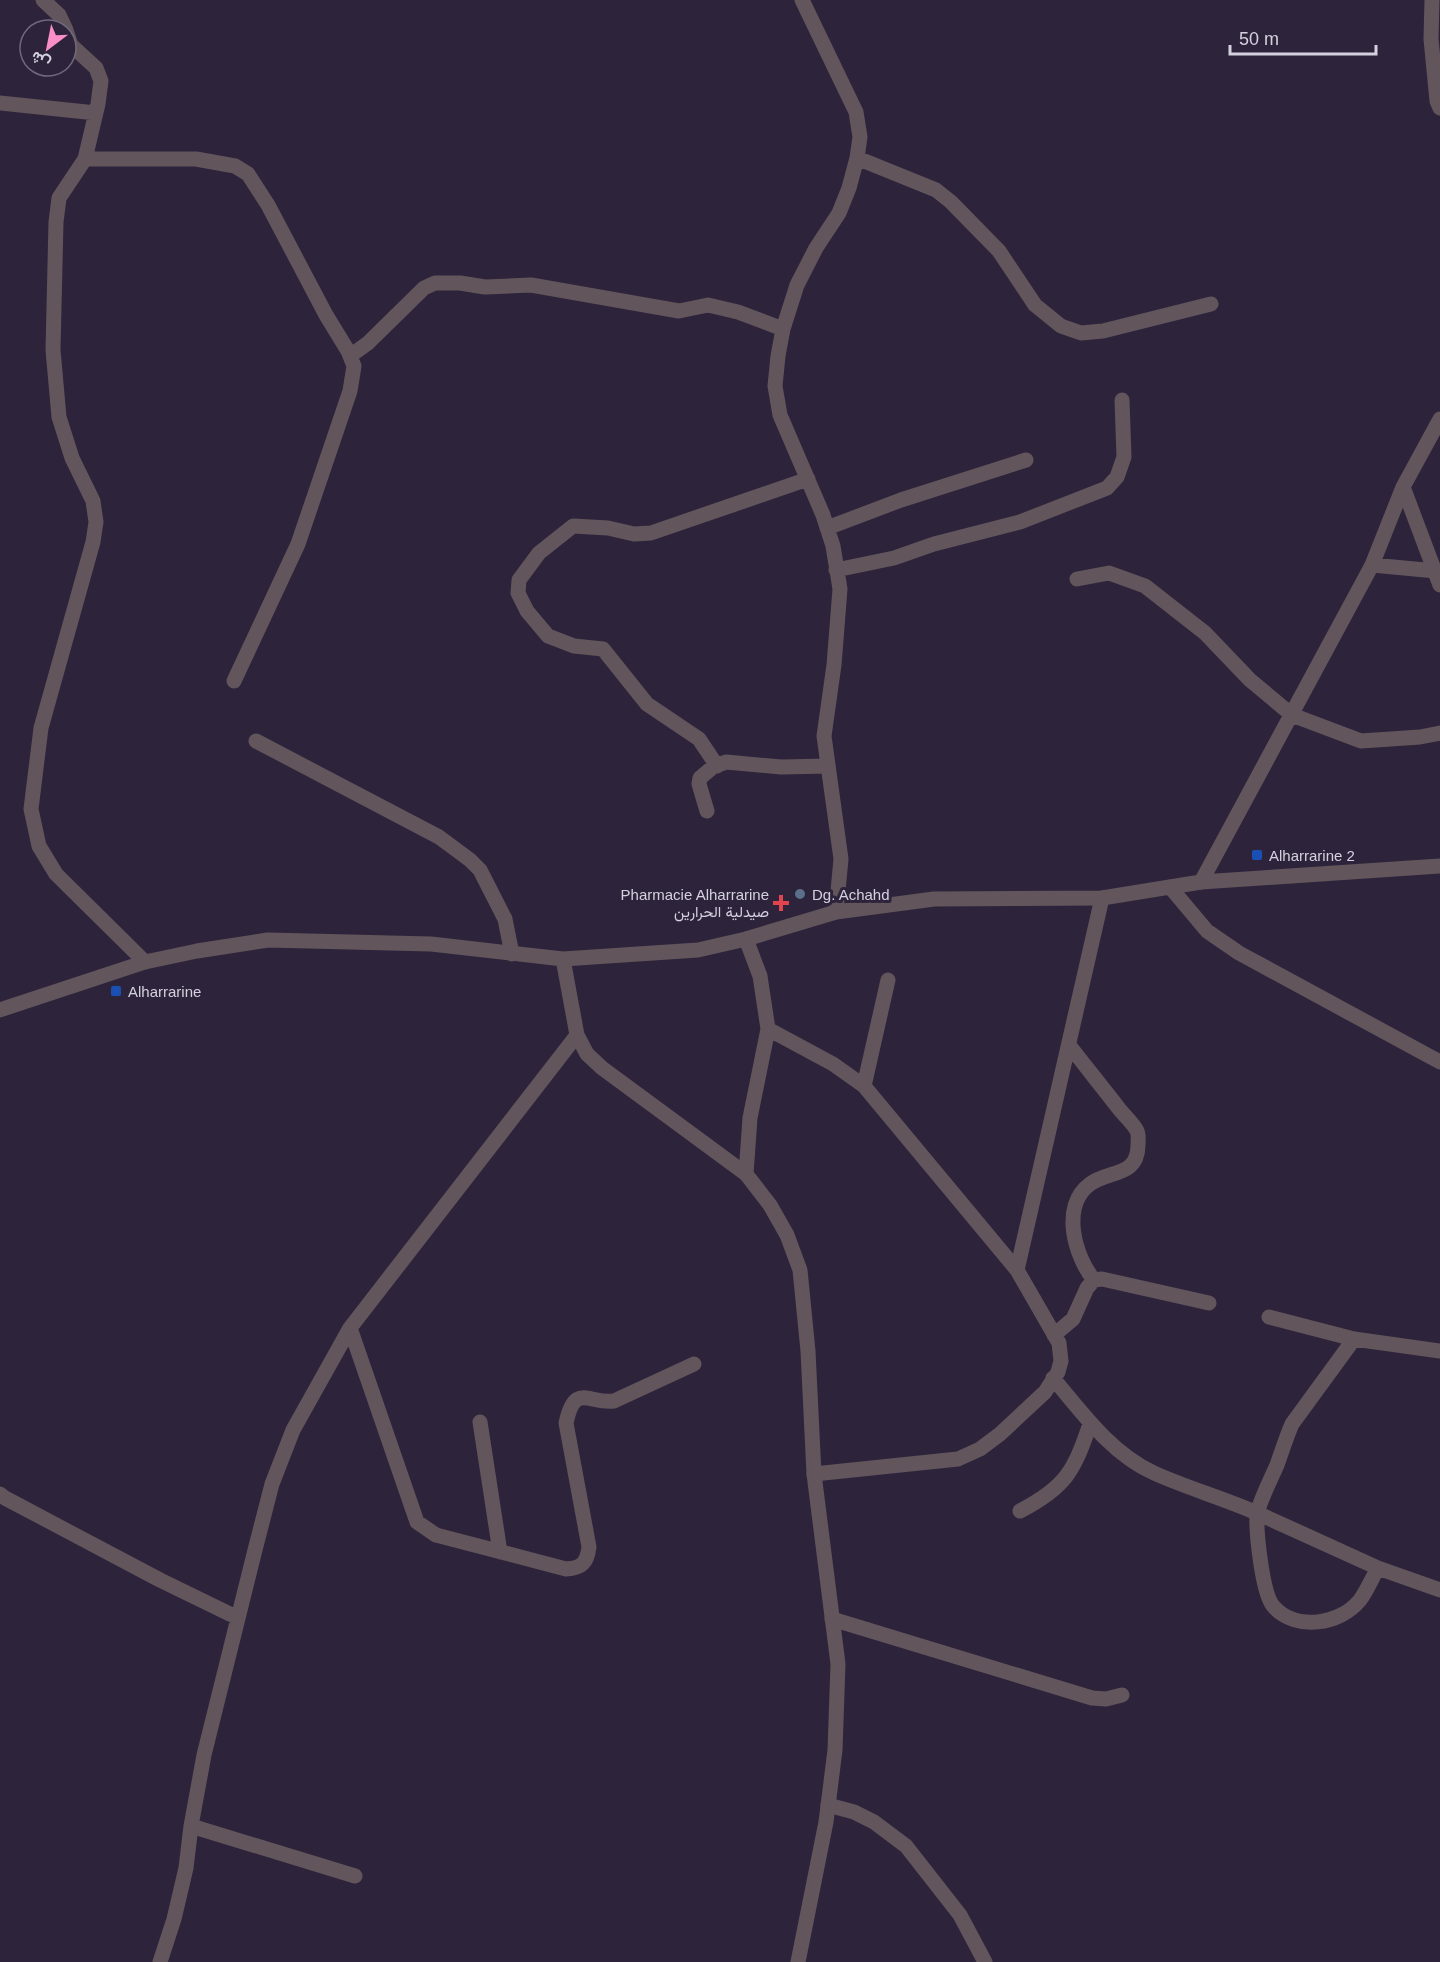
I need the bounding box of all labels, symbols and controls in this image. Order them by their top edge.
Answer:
north arrow [18,18,78,78]
scale bar [1230,18,1376,56]
text: 50 m [1239,29,1279,49]
text: ش [28,47,54,73]
place label: Alharrarine 2 [1269,847,1355,864]
marker: Alharrarine 2 [1250,848,1264,862]
place label: Pharmacie Alharrarine صيدلية الحرارين [621,886,769,922]
place label: Dg. Achahd [812,886,890,903]
marker: Dg. Achahd [793,887,807,901]
marker: Pharmacie Alharrarine صيدلية الحرارين [774,896,788,910]
place label: Alharrarine [128,983,201,1000]
marker: Alharrarine [109,984,123,998]

